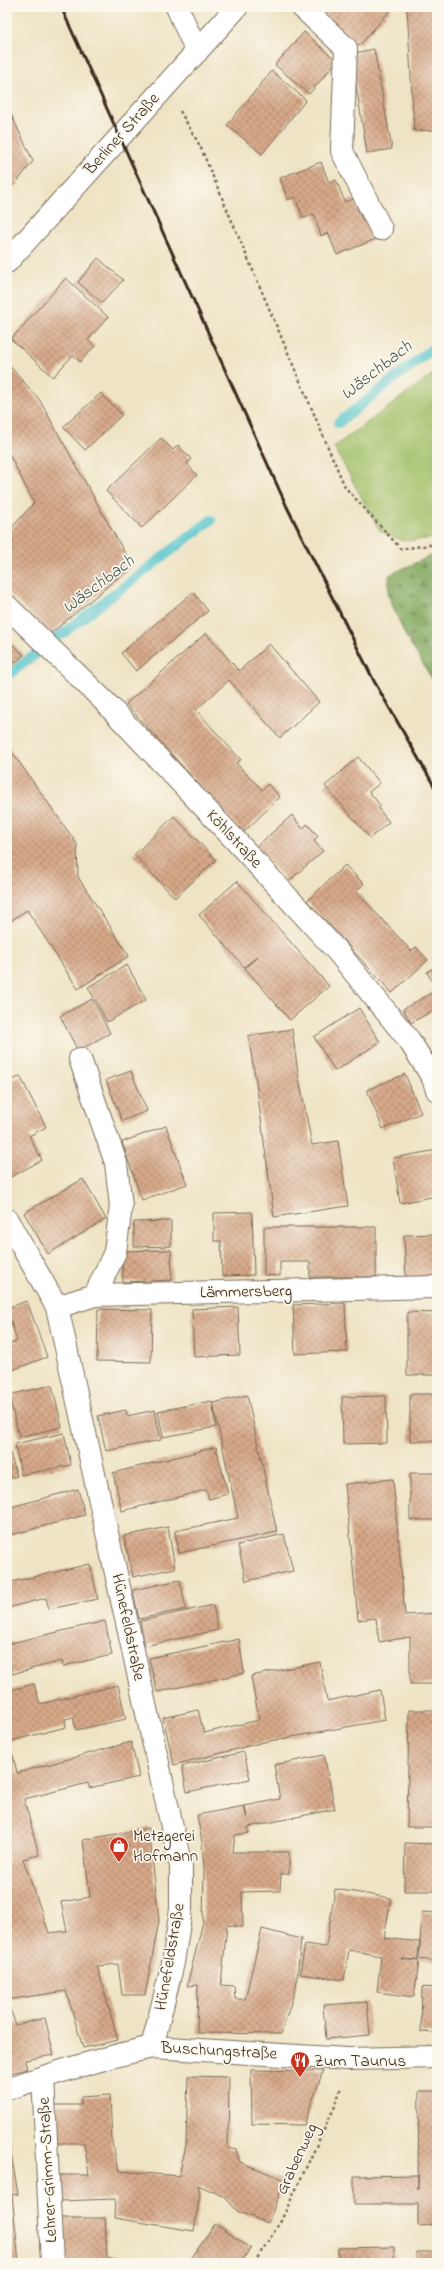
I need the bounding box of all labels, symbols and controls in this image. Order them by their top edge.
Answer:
street label: Berliner Straße [77,87,166,182]
water label: Wäschbach [336,334,419,407]
water label: Wäschbach [57,549,141,621]
street label: Köhlstraße [200,804,268,874]
street label: Lämmersberg [200,1279,292,1307]
street label: Hünefeldstraße [104,1571,152,1683]
place label: Metzgerei Hofmann [133,1824,198,1869]
shop icon: Metzgerei Hofmann [108,1835,130,1863]
street label: Hünefeldstraße [148,1901,192,2013]
street label: Buschungstraße [159,2035,278,2069]
place label: Zum Taunus [314,2049,406,2074]
restaurant icon: Zum Taunus [289,2050,311,2078]
street label: Lehrer-Grimm-Straße [32,2096,64,2243]
street label: Grabenweg [270,2119,326,2200]

